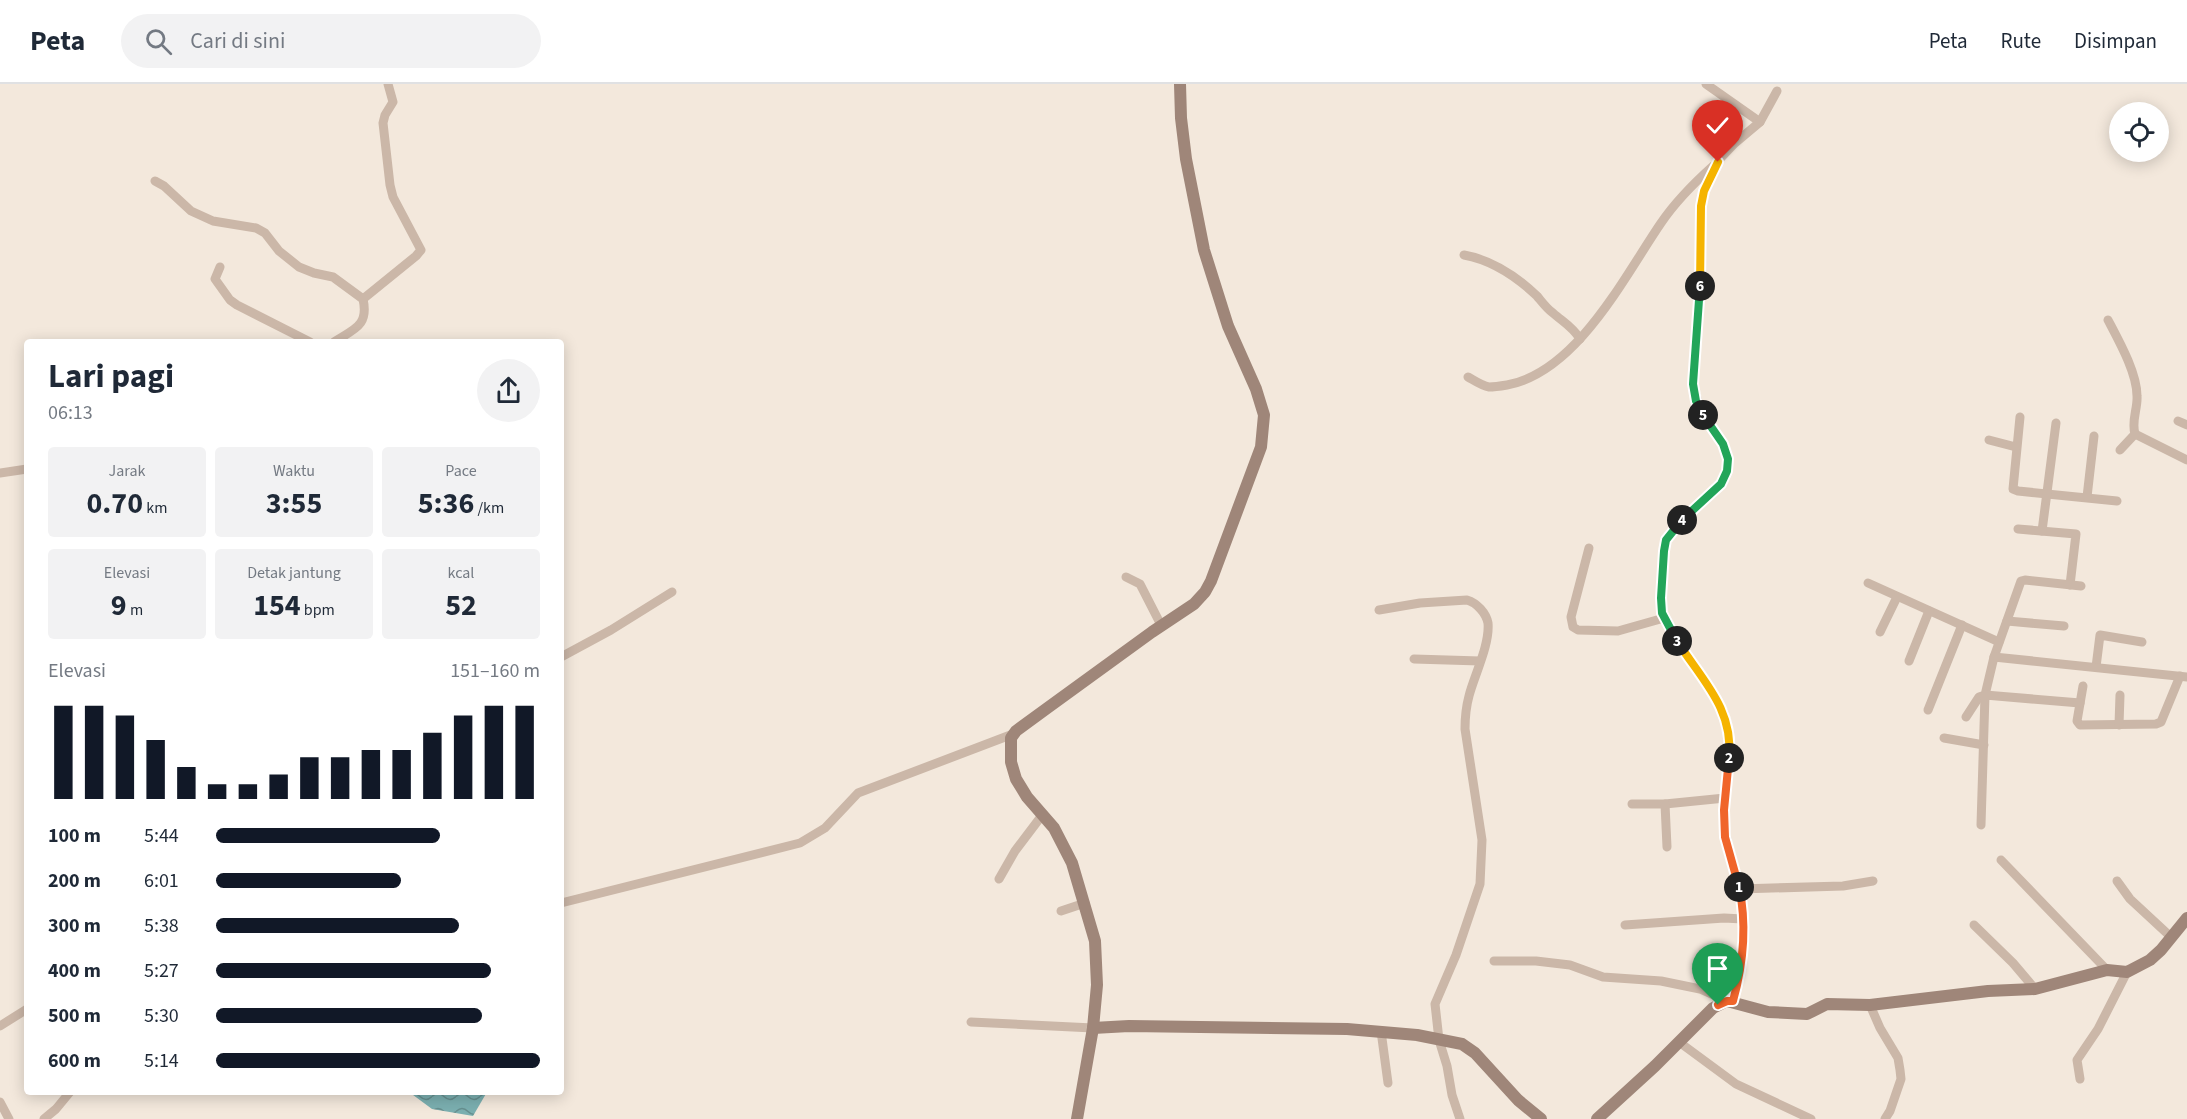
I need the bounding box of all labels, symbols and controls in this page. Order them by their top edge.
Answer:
search box [121,14,541,68]
text: Peta [30,21,85,61]
icon: search [142,25,175,58]
text: Cari di sini [190,25,285,57]
text: Peta [1929,26,1967,56]
text: Rute [2000,26,2041,56]
text: Disimpan [2074,26,2157,56]
pin [1692,100,1743,162]
map controls [2109,102,2169,162]
button: locate [2109,102,2169,162]
icon: check [1701,109,1734,142]
pin: 6 [1685,271,1715,301]
text: 6 [1696,275,1704,297]
text: Lari pagi [48,353,174,400]
button: share [477,359,540,422]
text: 06:13 [48,399,93,427]
pin: 5 [1688,400,1718,430]
text: 5 [1699,404,1707,426]
text: Jarak [109,460,145,482]
text: Waktu [273,460,315,482]
text: Pace [445,460,477,482]
text: 0.70 [87,482,143,525]
text: 3:55 [266,482,322,525]
text: 5:36 [418,482,474,525]
text: km [143,497,167,519]
text: /km [474,497,504,519]
pin: 4 [1667,505,1697,535]
text: 4 [1678,509,1686,531]
text: Elevasi [104,562,150,584]
text: Detak jantung [247,562,341,584]
text: kcal [448,562,474,584]
text: 9 [111,584,127,627]
text: 154 [253,584,301,627]
text: 52 [445,584,477,627]
text: m [127,599,143,621]
text: bpm [301,599,335,621]
pin: 3 [1662,626,1692,656]
text: 3 [1673,630,1681,652]
text: Elevasi [48,657,106,685]
text: 151–160 m [450,657,540,685]
pin: 2 [1714,743,1744,773]
text: 2 [1725,747,1733,769]
text: 100 m [48,822,101,850]
text: 5:44 [144,822,179,850]
text: 200 m [48,867,101,895]
text: 6:01 [144,867,179,895]
pin: 1 [1724,872,1754,902]
text: 1 [1735,876,1743,898]
text: 300 m [48,912,101,940]
text: 5:38 [144,912,179,940]
pin [1692,943,1743,1005]
icon: arrive [1701,952,1734,985]
text: 400 m [48,957,101,985]
text: 5:27 [144,957,179,985]
text: 500 m [48,1002,101,1030]
text: 5:30 [144,1002,179,1030]
text: 600 m [48,1047,101,1075]
text: 5:14 [144,1047,179,1075]

